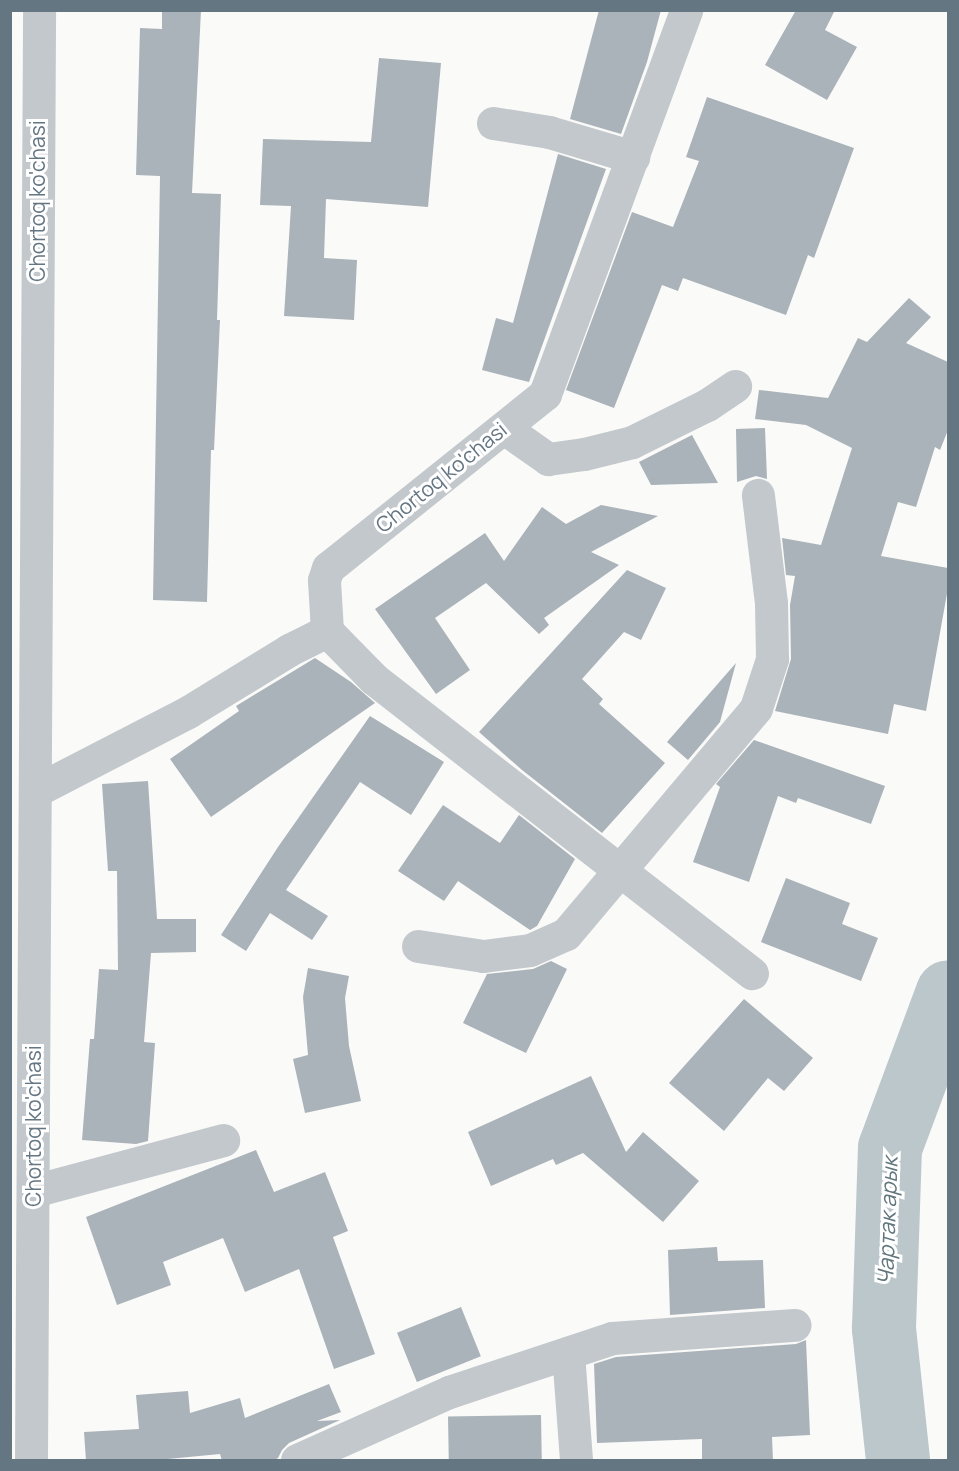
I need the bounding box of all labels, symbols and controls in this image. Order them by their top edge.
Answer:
street label: Chortoq ko'chasi [24,120,50,282]
street label: Chortoq ko'chasi [370,416,512,538]
street label: Chortoq ko'chasi [20,1045,46,1207]
water label: Чартак арык [873,1156,903,1286]

